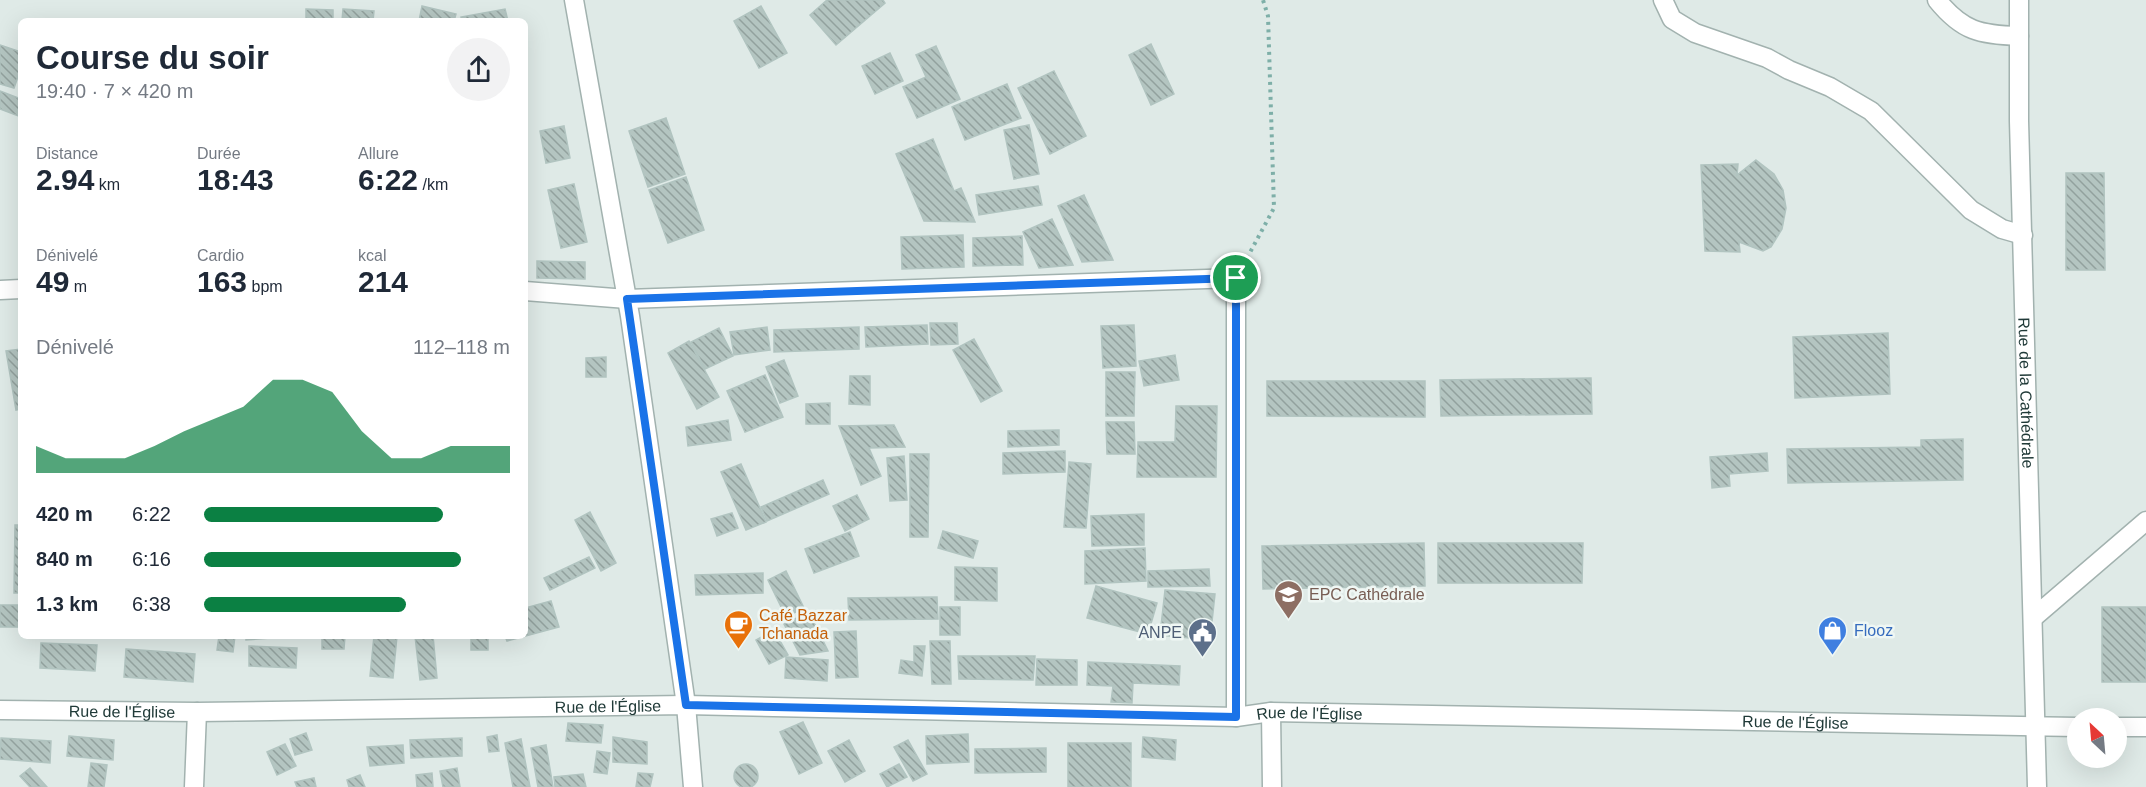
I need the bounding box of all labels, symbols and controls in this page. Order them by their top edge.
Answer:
button: share [447,38,510,101]
text: Course du soir [36,39,269,76]
text: 19:40 · 7 × 420 m [36,80,193,102]
text: Distance [36,145,98,162]
text: Durée [197,145,241,162]
text: Allure [358,145,399,162]
text: 2.94 [36,163,94,196]
text: 18:43 [197,163,274,196]
text: 6:22 [358,163,418,196]
text: km [94,176,120,193]
text: /km [418,176,448,193]
text: Dénivelé [36,247,98,264]
text: Cardio [197,247,244,264]
text: kcal [358,247,386,264]
pin [1210,252,1261,303]
icon: arrive [1219,261,1252,294]
text: 49 [36,265,69,298]
text: 163 [197,265,247,298]
text: 214 [358,265,408,298]
text: m [69,278,87,295]
text: bpm [247,278,283,295]
street label: Rue de la Cathédrale [2015,317,2036,469]
text: Dénivelé [36,336,114,358]
text: 112–118 m [413,336,510,358]
text: 420 m [36,503,93,525]
text: 6:22 [132,503,171,525]
text: 840 m [36,548,93,570]
text: 6:16 [132,548,171,570]
school or university icon: EPC Cathédrale [1272,578,1304,620]
place label: EPC Cathédrale [1309,586,1425,603]
text: 1.3 km [36,593,98,615]
text: 6:38 [132,593,171,615]
place label: Café Bazzar Tchanada [759,607,848,642]
cafe icon: Café Bazzar Tchanada [722,608,754,650]
shop icon: Flooz [1817,614,1849,656]
public building icon: ANPE [1187,616,1219,658]
place label: Flooz [1854,622,1893,639]
place label: ANPE [1138,624,1182,641]
street label: Rue de l'Église [555,697,661,716]
street label: Rue de l'Église [69,702,175,721]
street label: Rue de l'Église [1255,704,1363,723]
north arrow [2067,708,2127,768]
map controls [2067,708,2127,768]
street label: Rue de l'Église [1742,713,1849,732]

